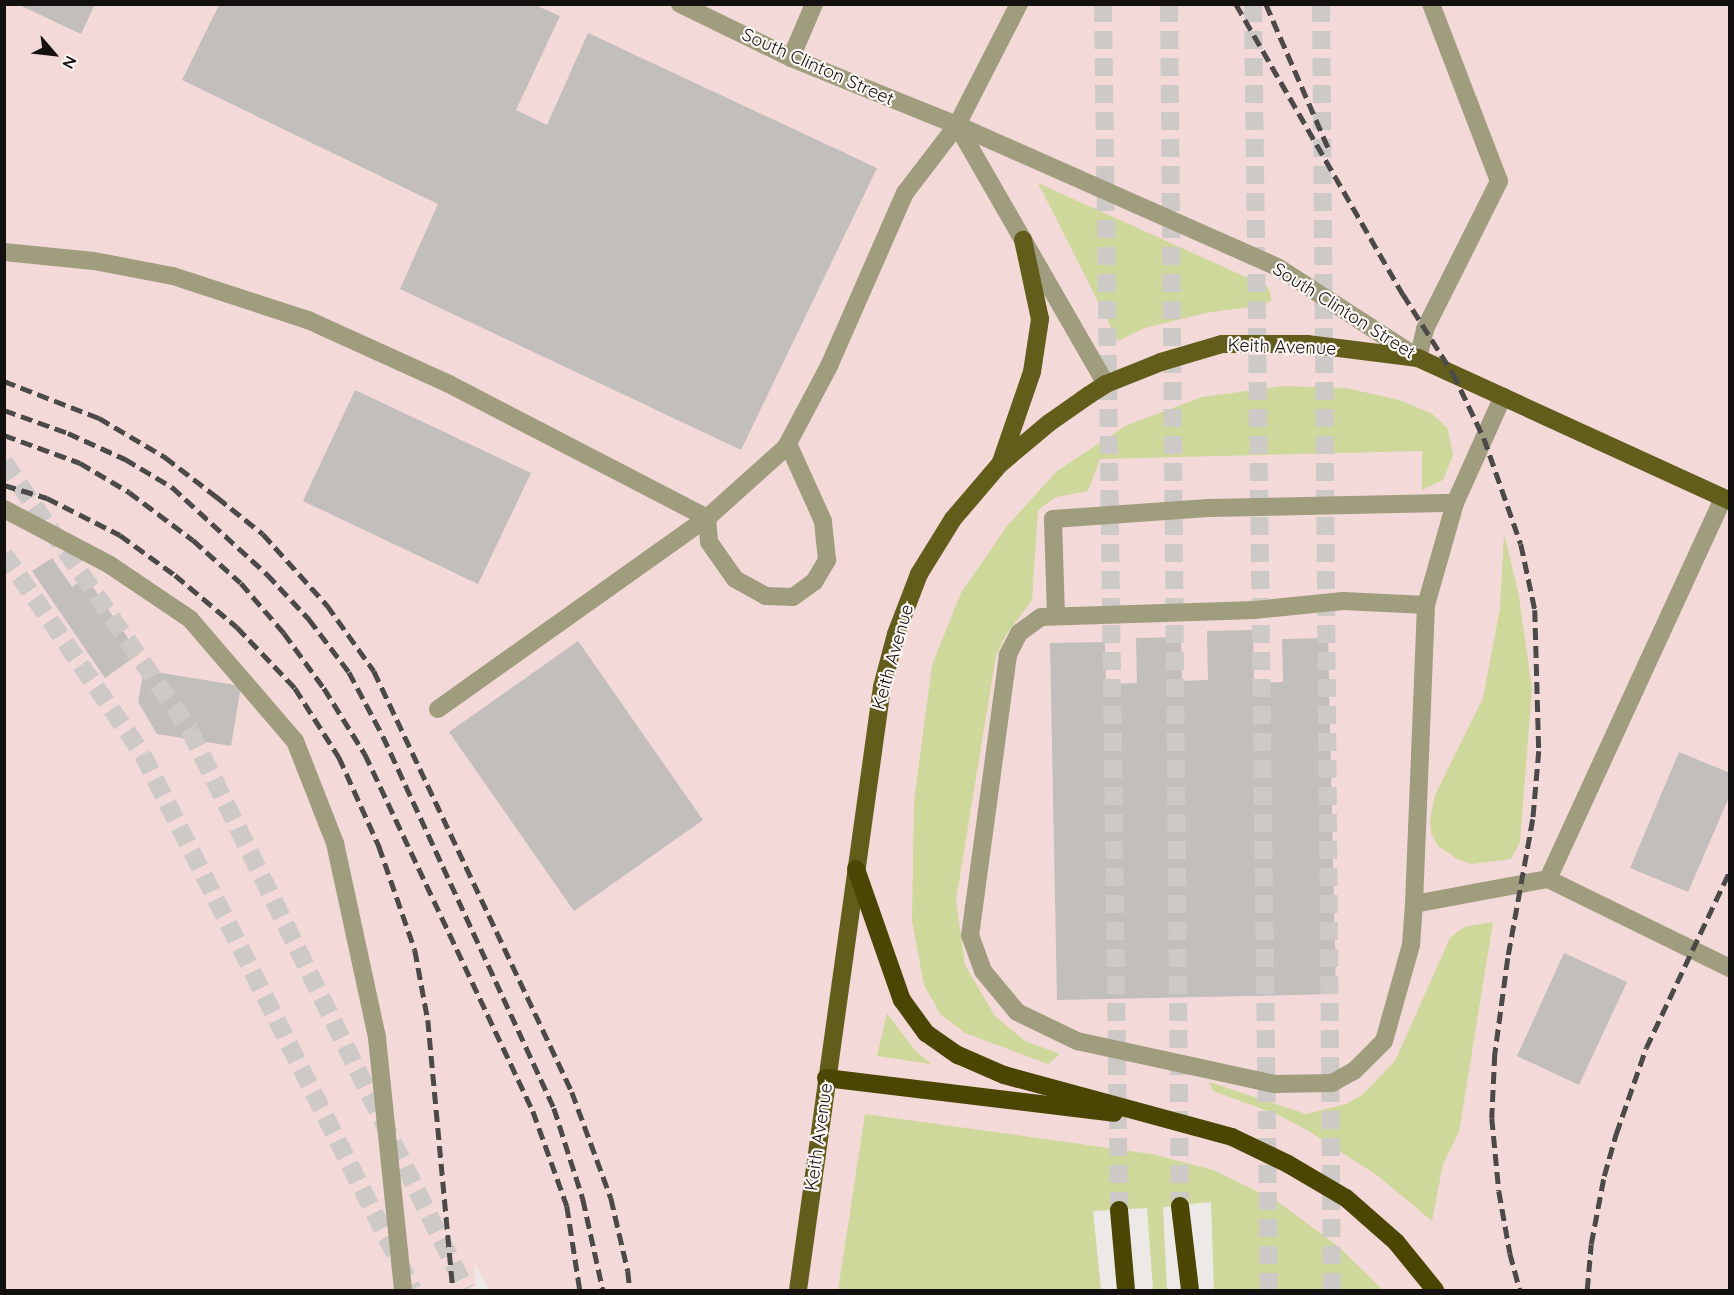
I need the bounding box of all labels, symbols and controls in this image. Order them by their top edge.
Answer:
north arrow [24,24,84,84]
street label: South Clinton Street [739,24,897,110]
text: N [58,53,81,72]
street label: South Clinton Street [1269,258,1419,364]
street label: Keith Avenue [1227,334,1337,360]
street label: Keith Avenue [868,602,918,712]
street label: Keith Avenue [801,1082,837,1192]

